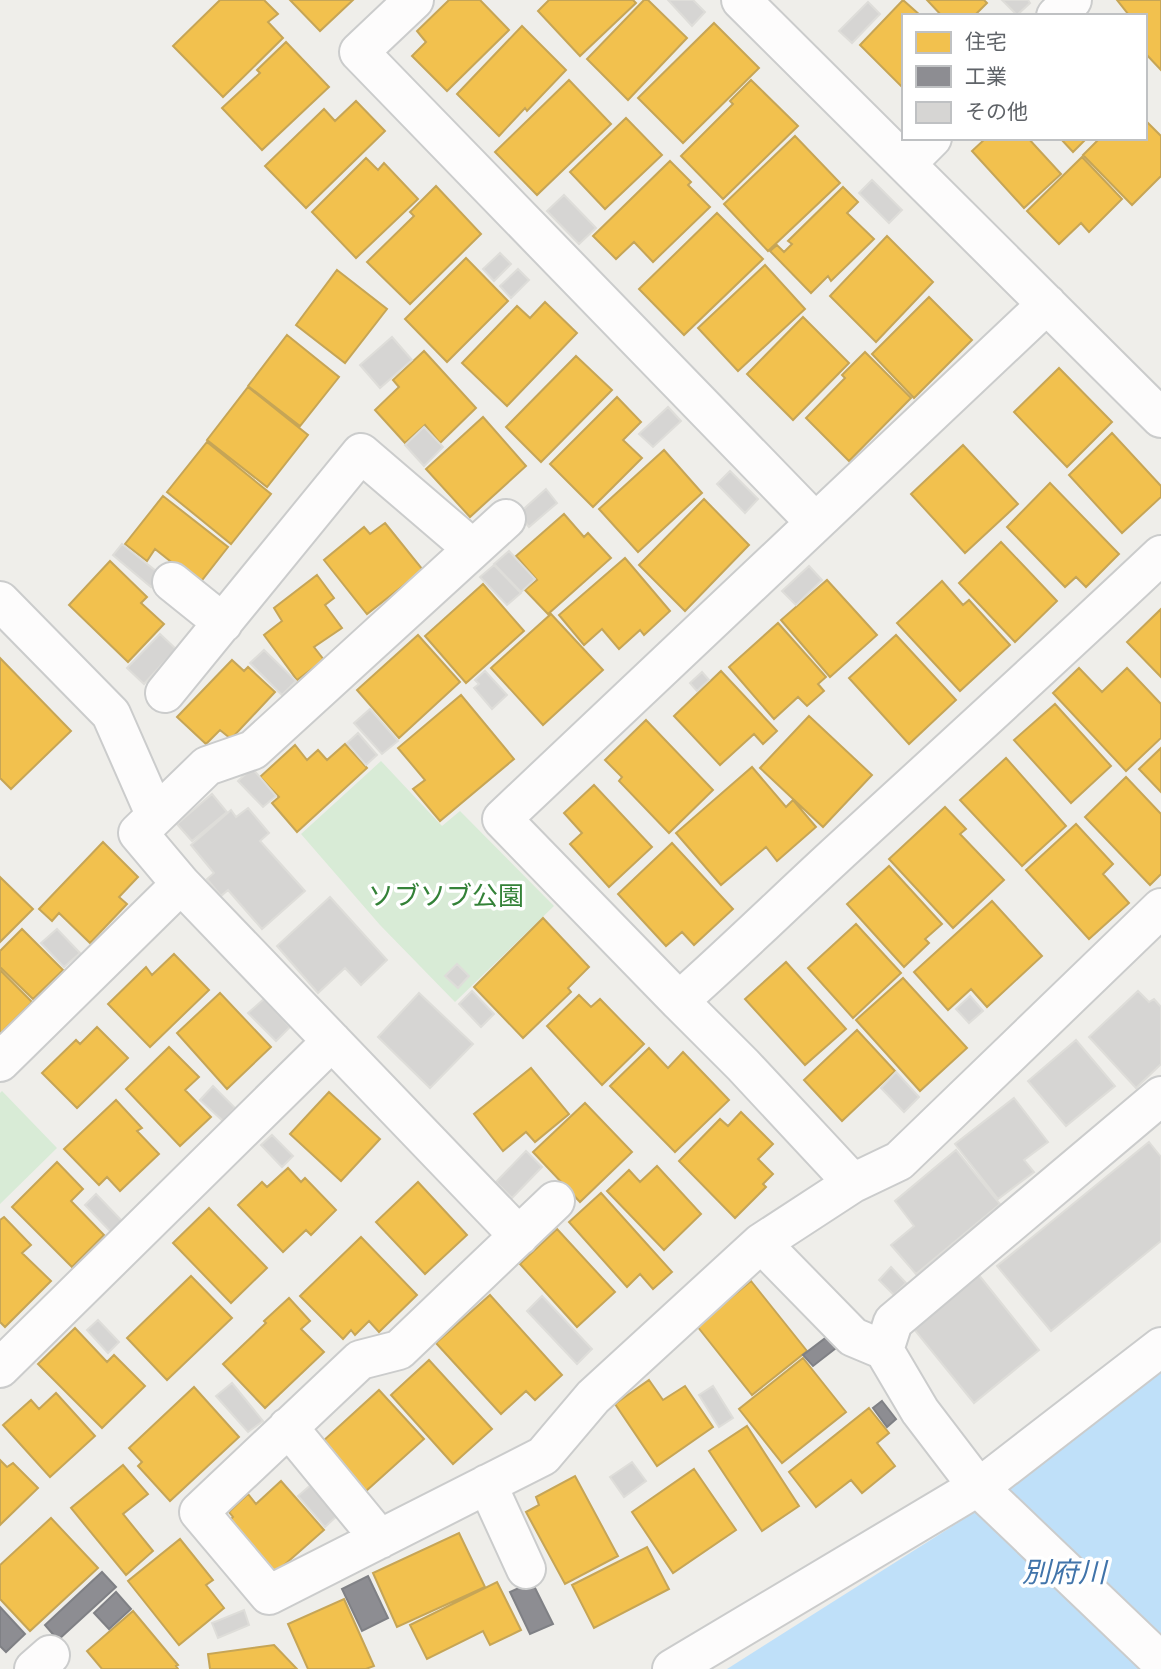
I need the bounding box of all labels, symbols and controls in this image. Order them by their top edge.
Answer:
legend [902,14,1147,140]
text: 住宅 [965,28,1007,53]
text: 工業 [965,63,1007,88]
text: その他 [965,98,1028,123]
park label: ソブソブ公園 [368,879,524,910]
water label: 別府川 [1022,1554,1109,1588]

